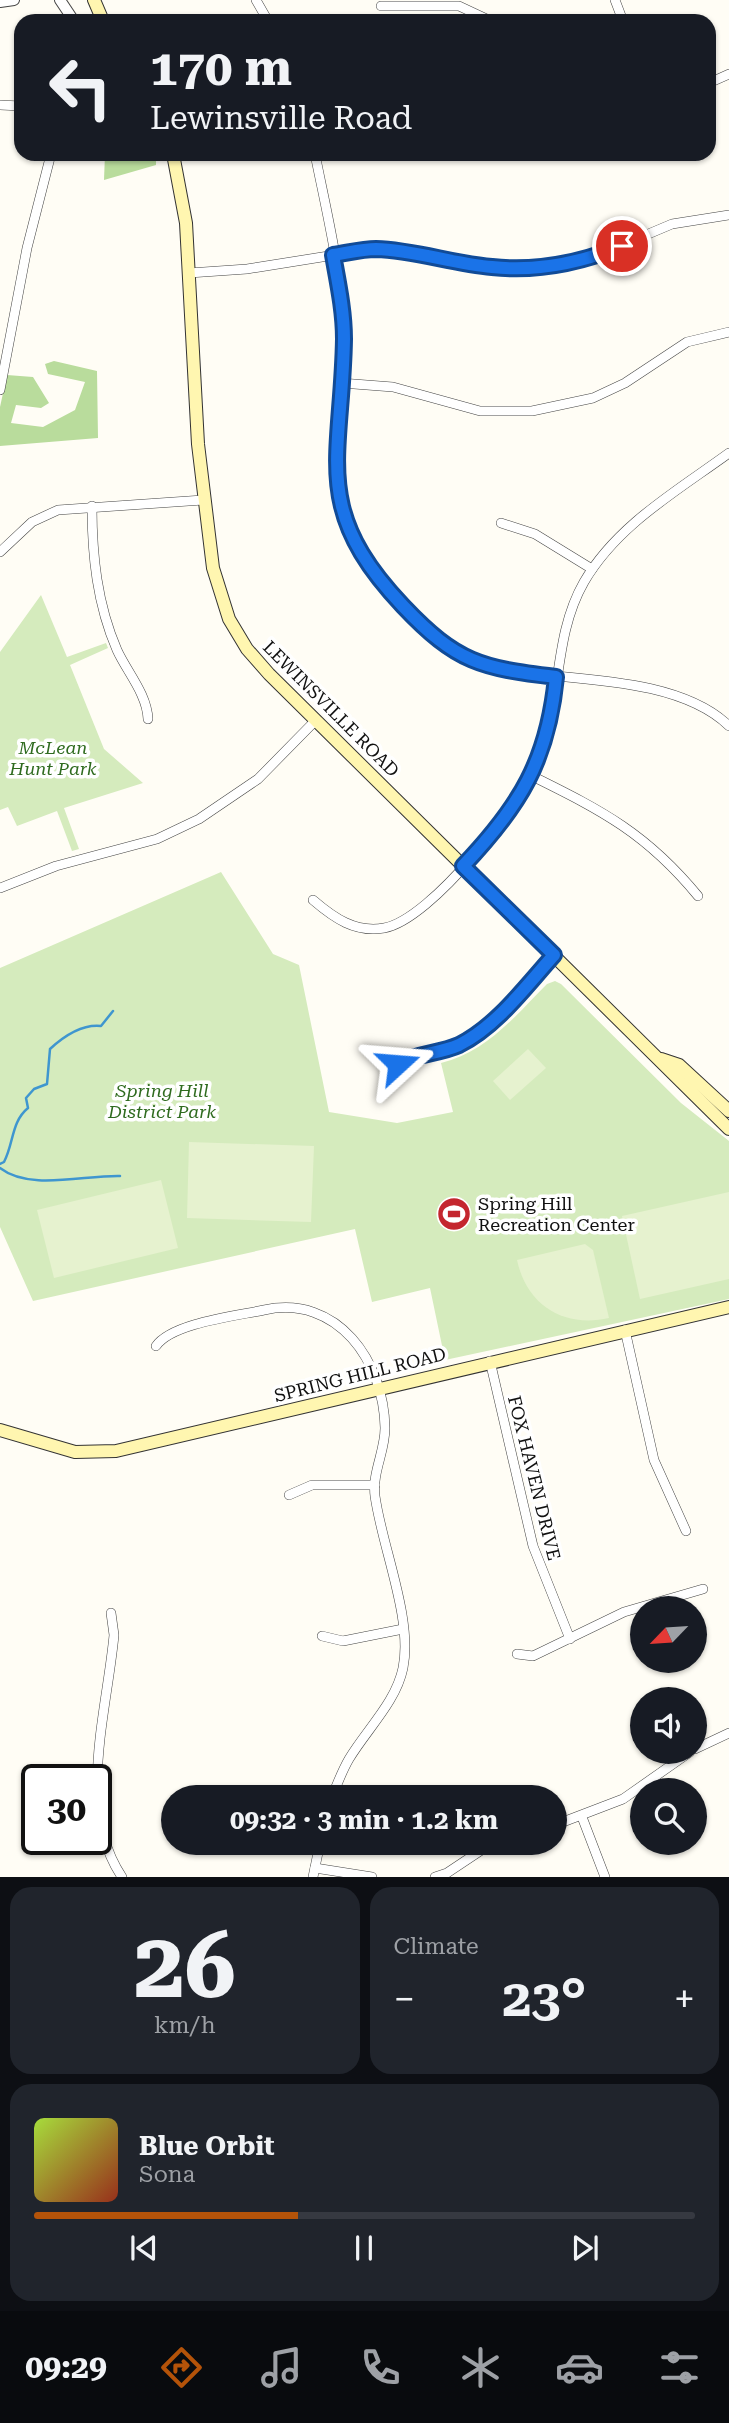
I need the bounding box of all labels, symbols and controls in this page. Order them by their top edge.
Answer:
text: 170 m [150,40,292,97]
icon: left [35,42,126,133]
text: Lewinsville Road [150,99,412,137]
pin [592,216,652,276]
icon: arrive [603,227,641,265]
street label: LEWINSVILLE ROAD [259,636,404,781]
park label: McLean Hunt Park [8,737,97,779]
position arrow [361,1027,435,1101]
park label: Spring Hill District Park [107,1080,216,1122]
place label: Spring Hill Recreation Center [478,1193,635,1235]
sports icon: Spring Hill Recreation Center [435,1195,473,1233]
street label: SPRING HILL ROAD [272,1343,448,1406]
street label: FOX HAVEN DRIVE [504,1393,565,1562]
north arrow [630,1596,707,1673]
map controls [630,1596,707,1855]
button: sound [630,1687,707,1764]
speed limit sign: 30 [21,1764,112,1855]
button: search [630,1778,707,1855]
text: 09:32 · 3 min · 1.2 km [230,1805,498,1835]
text: 26 [134,1913,236,2019]
text: Climate [394,1933,479,1960]
text: 23° [502,1968,586,2029]
text: − [394,1977,415,2021]
text: + [674,1977,695,2021]
text: km/h [154,2012,216,2039]
text: Blue Orbit [139,2131,275,2161]
text: Sona [139,2161,195,2188]
icon: previous [125,2229,163,2267]
icon: pause [345,2229,383,2267]
icon: next [566,2229,604,2267]
icon: directions [157,2343,206,2392]
icon: music [257,2343,306,2392]
icon: phone [356,2343,405,2392]
icon: climate [456,2343,505,2392]
icon: car [555,2343,604,2392]
icon: filters [655,2343,704,2392]
text: 09:29 [25,2348,107,2386]

